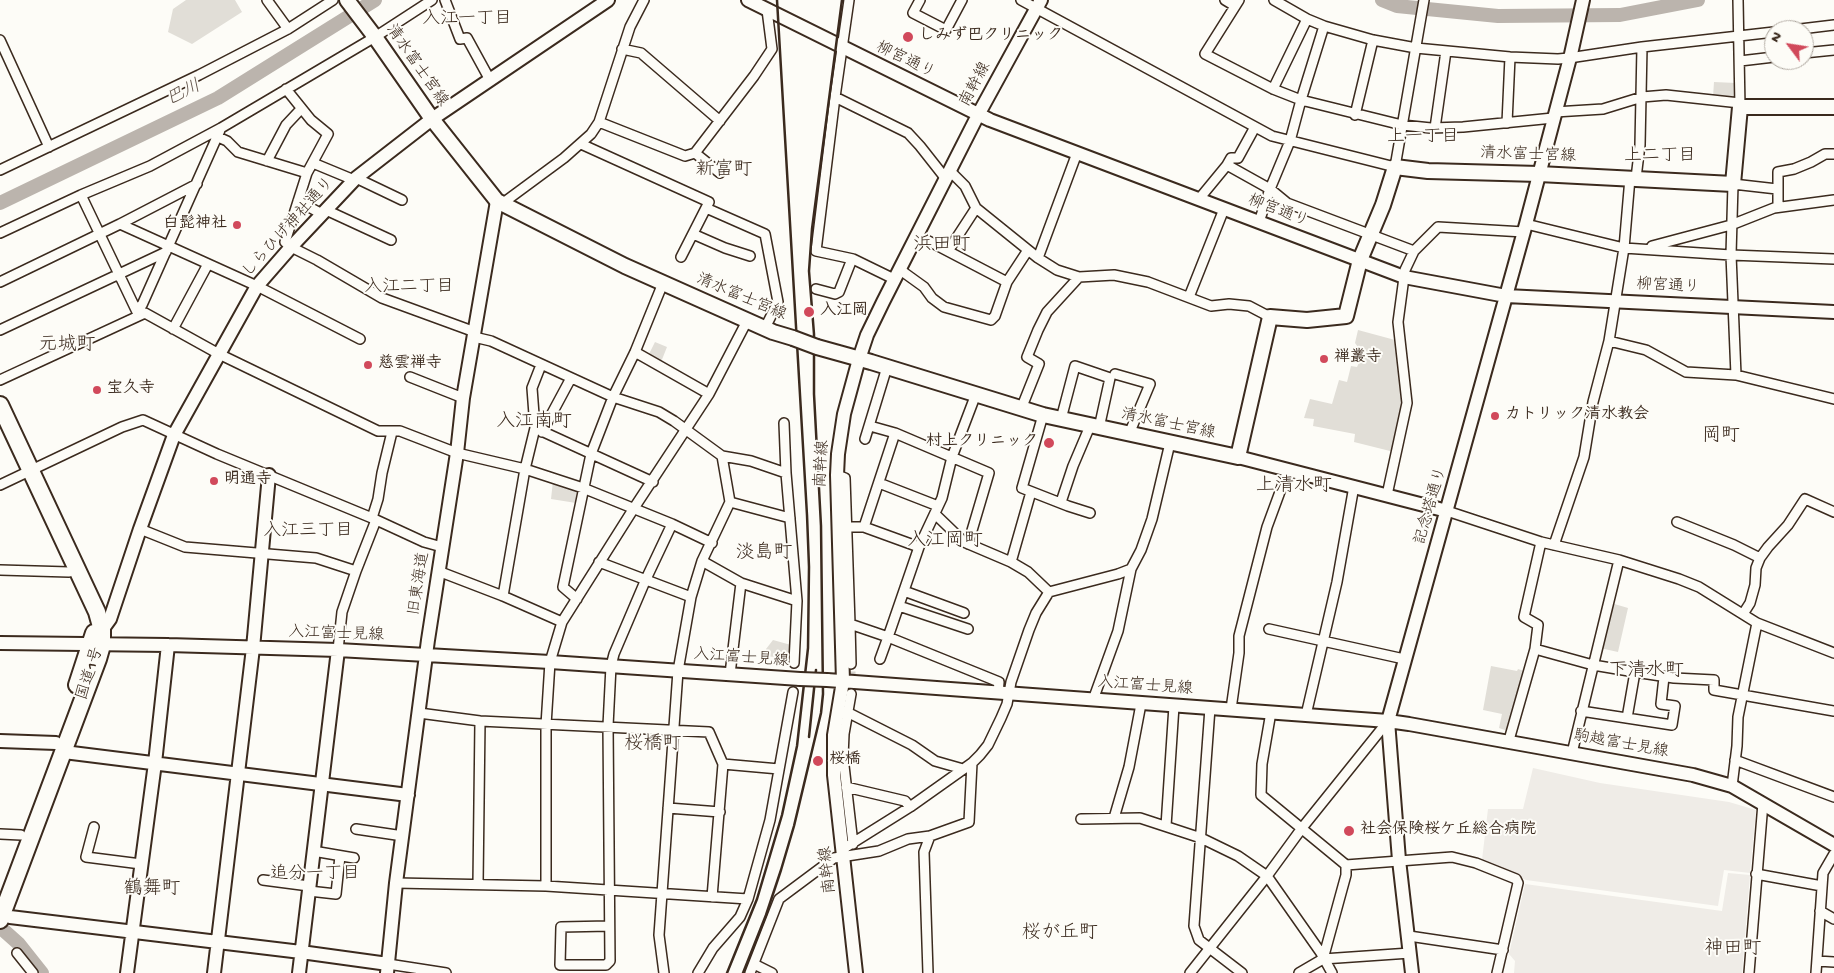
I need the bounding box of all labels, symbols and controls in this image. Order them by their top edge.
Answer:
district label: 入江一丁目 [422,9,512,31]
north arrow [1764,20,1814,70]
street label: 清水富士宮線 [381,21,451,111]
place label: しみず巴クリニック [919,27,1063,47]
text: N [1767,29,1786,46]
marker: しみず巴クリニック [901,30,915,44]
street label: 柳宮通り [872,38,938,84]
street label: 南幹線 [956,59,996,111]
water label: 巴川 [163,76,205,112]
district label: 上一丁目 [1387,127,1459,149]
street label: 清水富士宮線 [1480,145,1576,167]
district label: 上二丁目 [1624,146,1696,168]
district label: 新富町 [696,160,752,182]
street label: しらひげ神社通り [239,174,339,282]
street label: 柳宮通り [1245,192,1311,232]
place label: 白髭神社 [163,215,227,235]
marker: 白髭神社 [231,219,243,231]
district label: 浜田町 [914,235,970,257]
street label: 清水富士宮線 [693,270,789,326]
street label: 柳宮通り [1636,276,1700,298]
district label: 入江二丁目 [364,277,454,299]
place label: 入江岡 [820,302,868,322]
marker: 入江岡 [802,305,816,319]
district label: 元城町 [39,335,95,357]
place label: 禅叢寺 [1334,349,1382,369]
marker: 禅叢寺 [1318,353,1330,365]
place label: 慈雲禅寺 [378,355,442,375]
marker: 慈雲禅寺 [362,359,374,371]
place label: 宝久寺 [107,380,155,400]
marker: 宝久寺 [91,384,103,396]
street label: 清水富士宮線 [1119,406,1217,444]
place label: カトリック清水教会 [1505,406,1649,426]
marker: カトリック清水教会 [1489,410,1501,422]
district label: 入江南町 [496,412,572,434]
district label: 岡町 [1702,426,1740,448]
place label: 村上クリニック [926,433,1038,453]
marker: 村上クリニック [1042,436,1056,450]
street label: 南幹線 [812,440,834,488]
street label: 記念塔通り [1412,465,1452,547]
place label: 明通寺 [224,471,272,491]
marker: 明通寺 [208,475,220,487]
district label: 上清水町 [1256,476,1332,498]
district label: 入江三丁目 [263,521,353,543]
district label: 入江岡町 [907,531,983,553]
district label: 淡島町 [736,543,792,565]
street label: 旧東海道 [406,551,434,617]
street label: 入江富士見線 [288,624,384,646]
street label: 国道1号 [73,645,109,703]
street label: 入江富士見線 [692,646,790,672]
district label: 下清水町 [1608,661,1684,683]
street label: 入江富士見線 [1096,674,1194,700]
street label: 駒越富士見線 [1572,727,1670,763]
district label: 桜橋町 [625,734,681,756]
place label: 桜橋 [829,751,861,771]
marker: 桜橋 [811,754,825,768]
place label: 社会保険桜ケ丘総合病院 [1360,821,1536,841]
marker: 社会保険桜ケ丘総合病院 [1342,824,1356,838]
street label: 南幹線 [817,845,841,895]
district label: 追分一丁目 [270,864,360,886]
district label: 鶴舞町 [124,879,180,901]
district label: 桜が丘町 [1022,923,1098,945]
district label: 神田町 [1705,939,1761,961]

